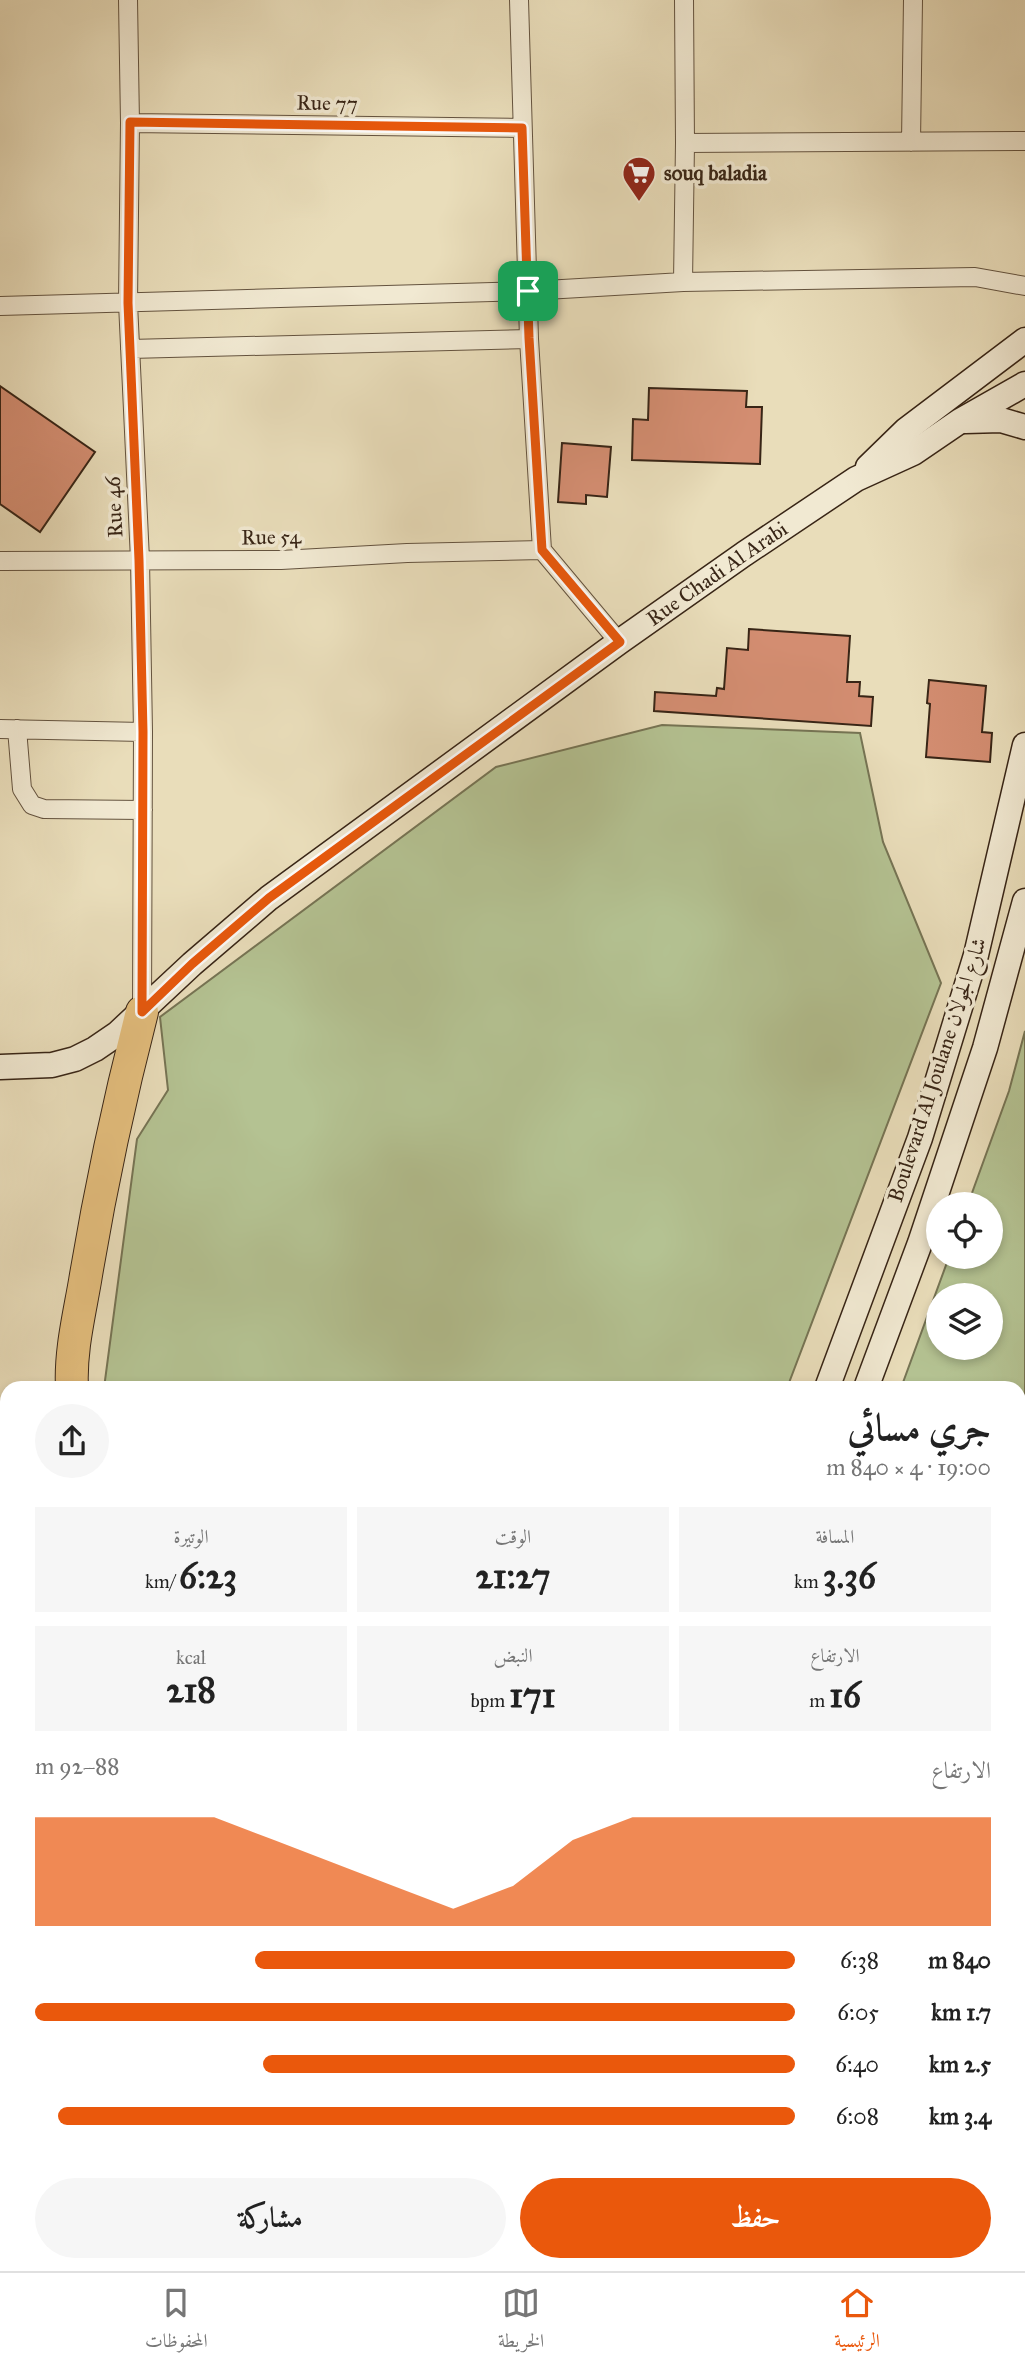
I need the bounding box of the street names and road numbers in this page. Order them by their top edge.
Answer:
street label: Rue 77 [296,89,358,117]
street label: Rue 46 [99,474,129,538]
street label: Rue Chadi Al Arabi [641,515,793,632]
street label: Rue 54 [241,523,302,551]
street label: Boulevard Al Joulane شارع الجولان [882,934,997,1207]

